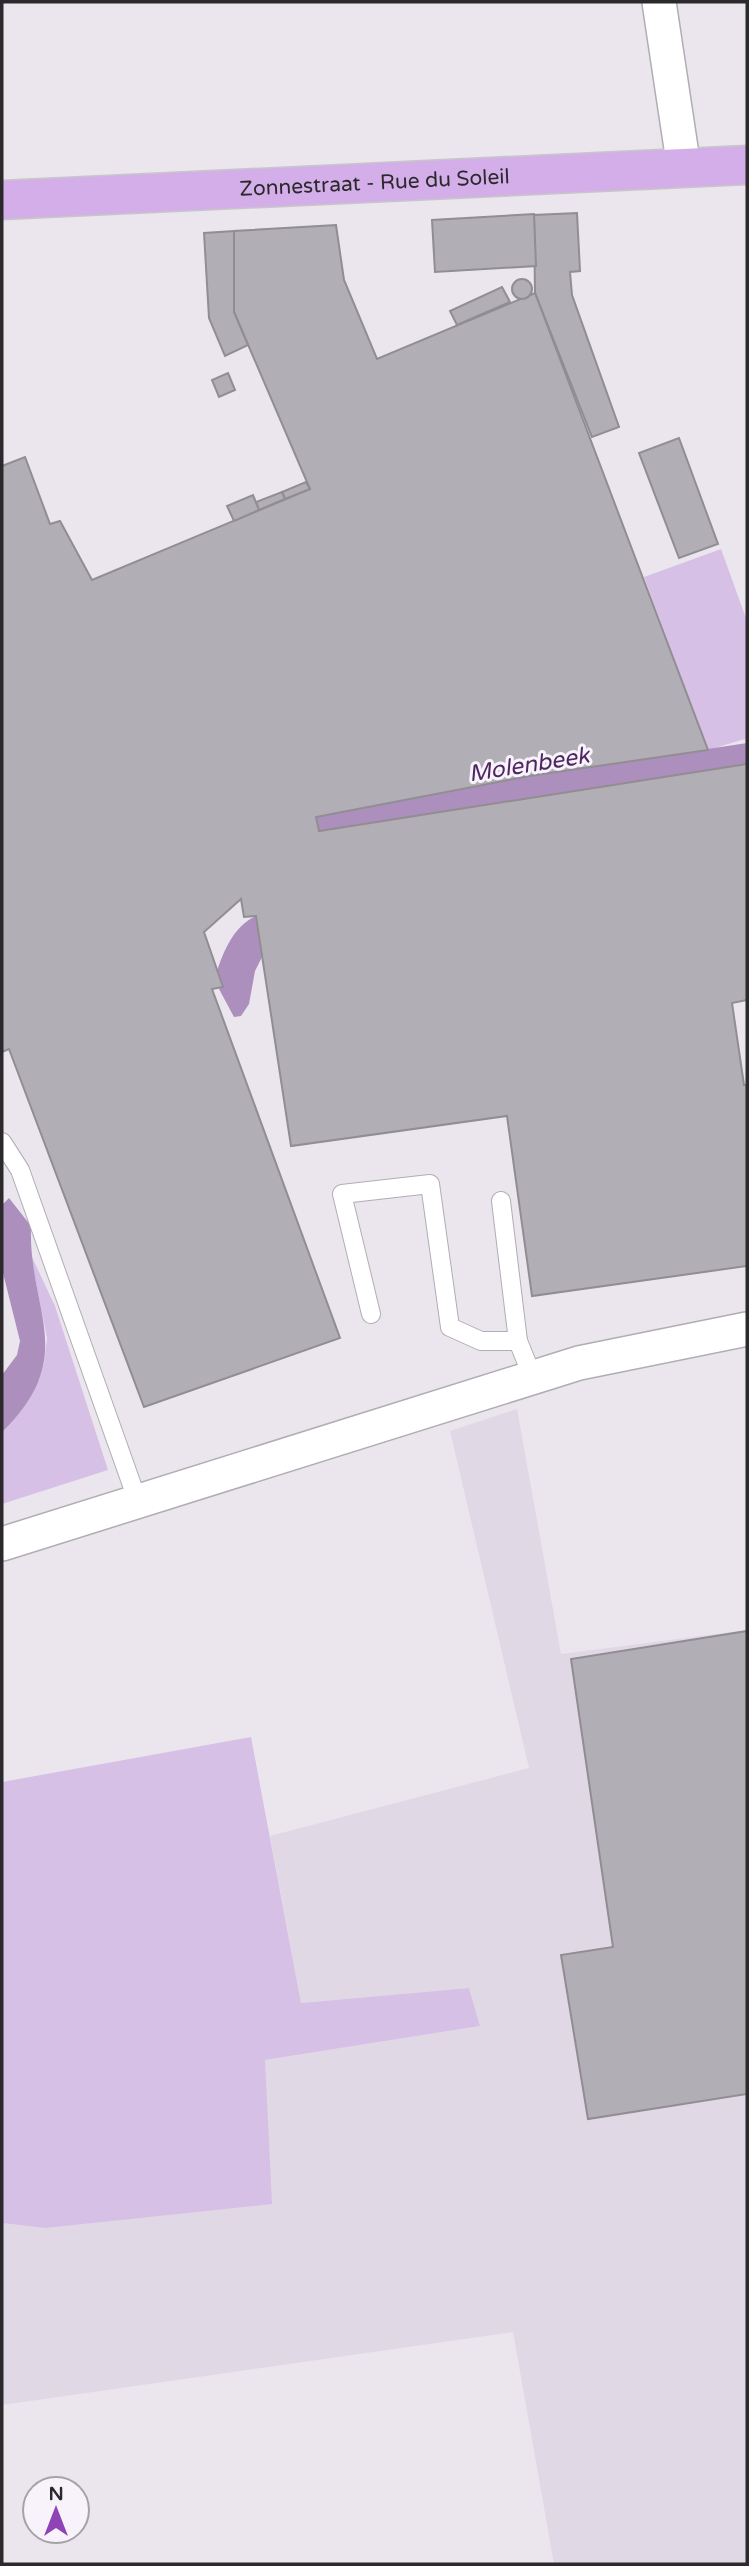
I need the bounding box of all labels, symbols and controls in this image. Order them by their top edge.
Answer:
street label: Zonnestraat - Rue du Soleil [239,164,510,201]
water label: Molenbeek [467,741,593,788]
north arrow [21,2475,91,2545]
text: N [48,2483,64,2505]

